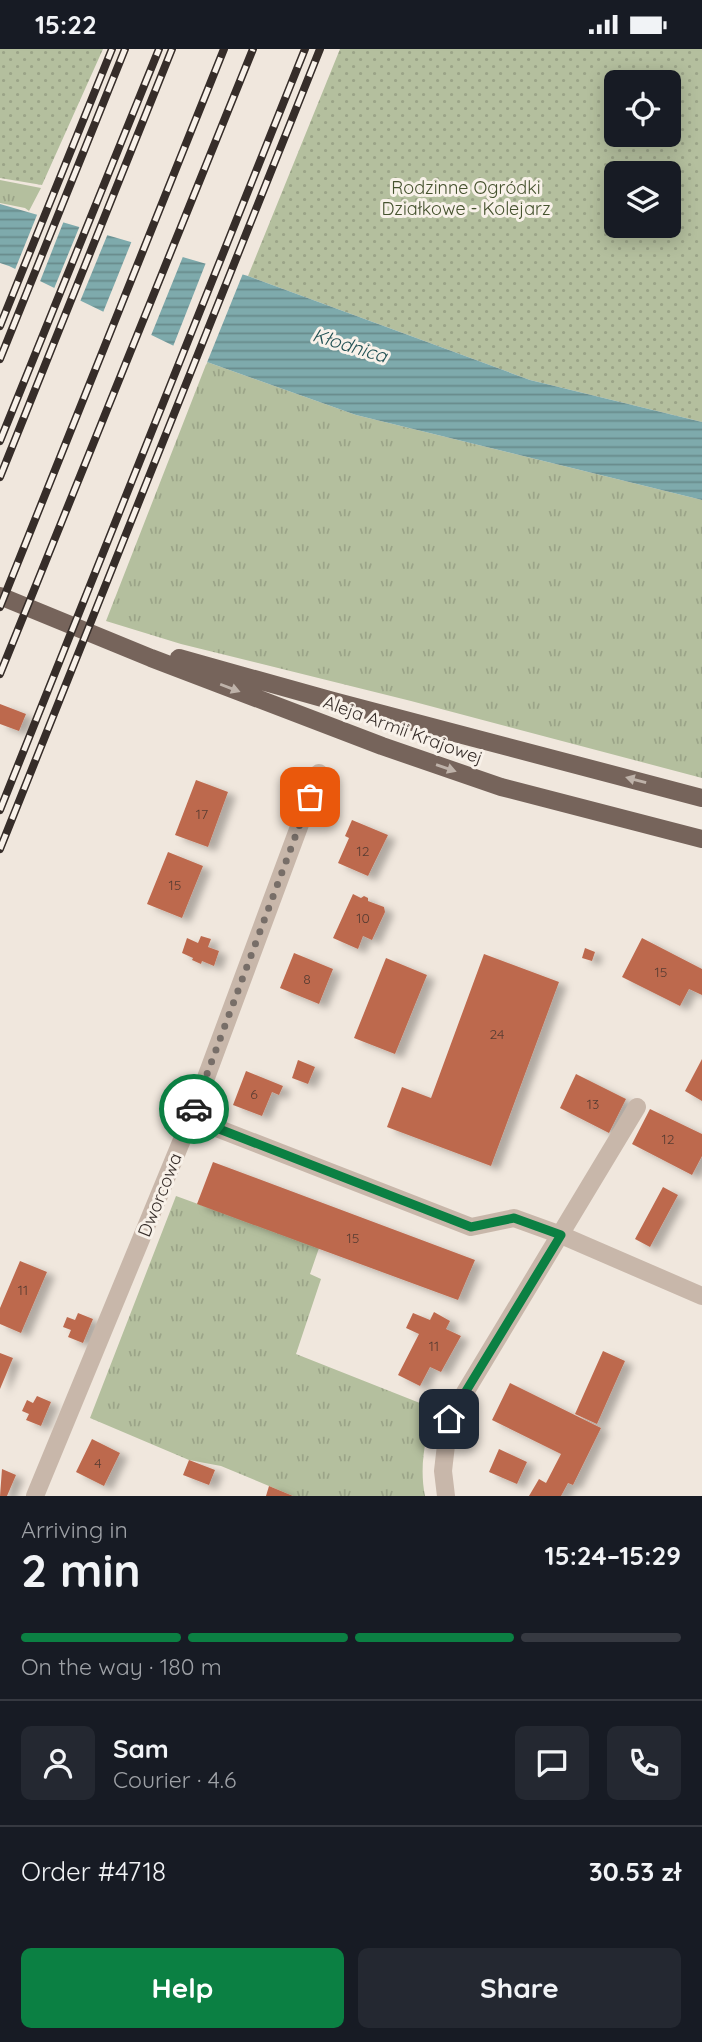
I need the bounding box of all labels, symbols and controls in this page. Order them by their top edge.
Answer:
text: 15:22 [35,8,97,41]
map controls [604,70,681,238]
button: locate [604,70,681,147]
button: layers [604,161,681,238]
park label: Rodzinne Ogródki Działkowe - Kolejarz [381,176,551,220]
water label: Kłodnica [310,322,392,368]
one-way arrow [219,683,240,694]
street label: Aleja Armii Krajowej [320,690,486,769]
one-way arrow [436,763,457,774]
pin [280,767,340,827]
one-way arrow [625,774,647,785]
icon: bag [291,778,329,816]
house number: 17 [196,805,208,823]
house number: 12 [357,842,370,860]
house number: 15 [169,876,181,894]
house number: 10 [356,909,370,927]
house number: 15 [655,963,667,981]
house number: 8 [303,970,311,988]
house number: 24 [490,1025,504,1043]
courier [159,1074,229,1144]
house number: 6 [250,1085,258,1103]
icon: car [175,1090,213,1128]
house number: 13 [587,1095,599,1113]
house number: 12 [662,1130,675,1148]
street label: Dworcowa [132,1149,187,1240]
house number: 15 [347,1229,359,1247]
house number: 11 [18,1281,28,1299]
house number: 11 [429,1337,439,1355]
pin [419,1389,479,1449]
icon: home [430,1400,468,1438]
house number: 4 [94,1454,102,1472]
text: Arriving in [21,1515,128,1544]
text: 15:24–15:29 [545,1539,681,1572]
text: 2 min [21,1541,141,1599]
text: On the way · 180 m [21,1652,222,1681]
button: person [21,1726,95,1800]
button: chat [515,1726,589,1800]
button: phone [607,1726,681,1800]
text: Sam [113,1732,169,1765]
text: Courier · 4.6 [113,1765,236,1794]
text: Order #4718 [21,1855,166,1888]
text: 30.53 zł [589,1855,681,1888]
button: Help [21,1948,344,2028]
button: Share [358,1948,681,2028]

